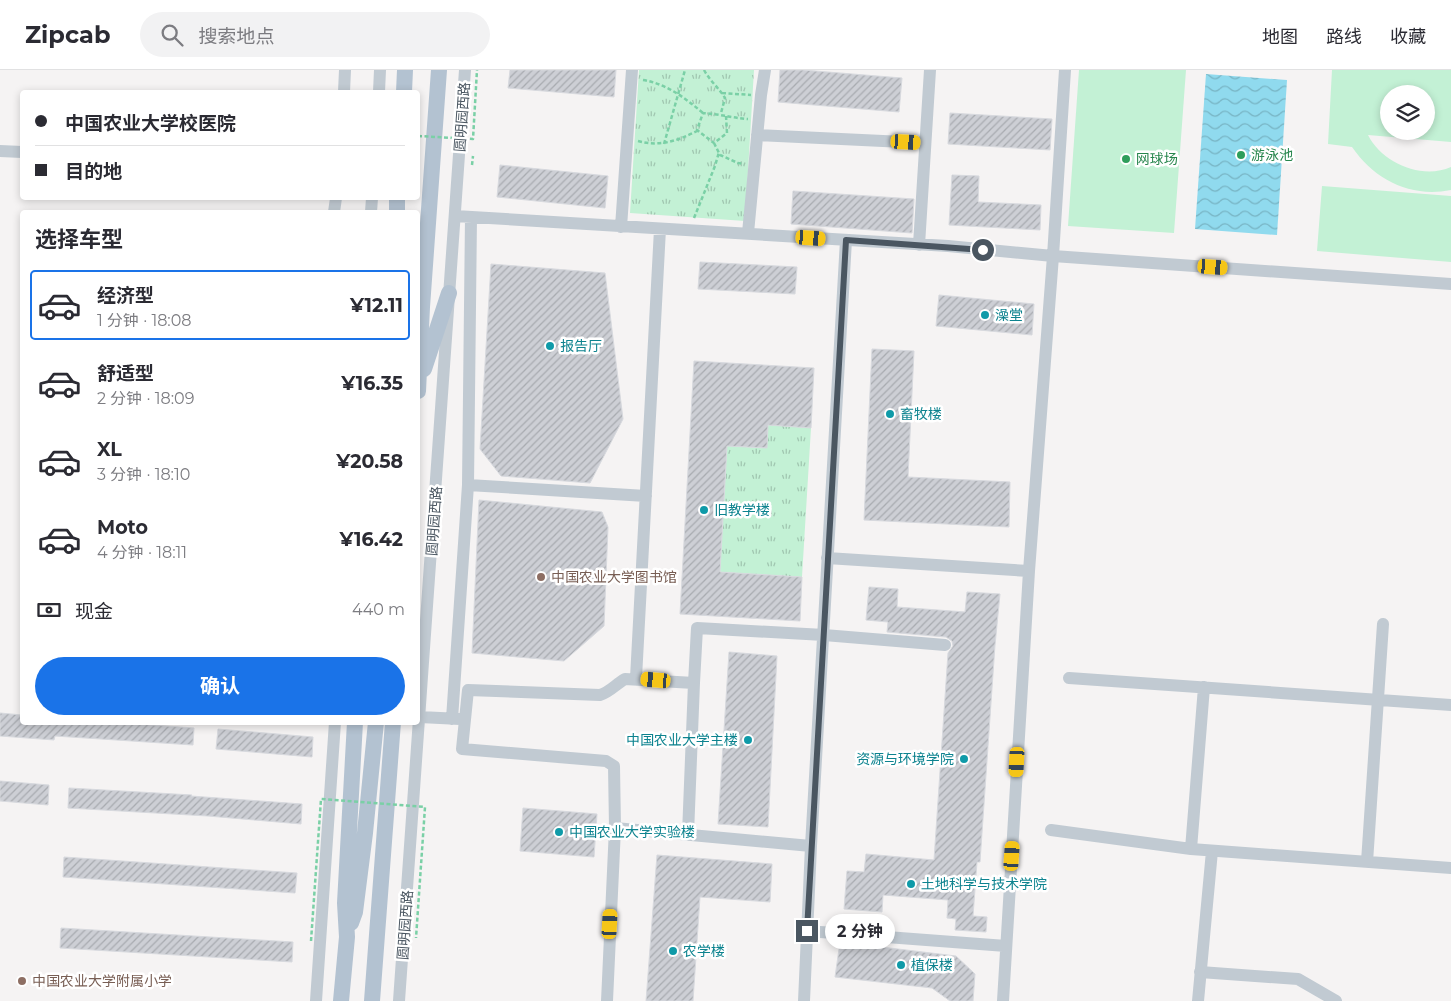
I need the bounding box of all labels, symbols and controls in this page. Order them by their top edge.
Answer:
search box [140,12,490,57]
text: Zipcab [25,20,110,49]
icon: search [158,21,186,49]
text: 搜索地点 [198,25,274,48]
text: 地图 [1262,26,1298,48]
text: 路线 [1326,26,1362,48]
text: 收藏 [1390,26,1426,48]
street label: 圆明园西路 [451,81,473,153]
map controls [1380,85,1435,140]
button: layers [1380,85,1435,140]
text: 中国农业大学校医院 [65,112,236,135]
car [890,134,921,150]
place label: 游泳池 [1251,146,1293,164]
marker: 游泳池 [1235,149,1247,161]
place label: 网球场 [1136,150,1178,168]
marker: 网球场 [1120,153,1132,165]
text: 目的地 [65,160,122,183]
text: 选择车型 [35,226,123,253]
car [795,229,826,247]
route start [972,239,994,261]
car [1197,258,1228,276]
icon: car [37,283,82,328]
text: 经济型 [97,284,154,307]
text: ¥12.11 [350,294,403,317]
place label: 澡堂 [995,306,1023,324]
marker: 澡堂 [979,309,991,321]
text: 1 分钟 · 18:08 [97,311,192,330]
place label: 报告厅 [560,337,602,355]
marker: 报告厅 [544,340,556,352]
icon: car [37,361,82,406]
text: 舒适型 [97,362,154,385]
text: ¥16.35 [341,372,403,395]
text: 2 分钟 · 18:09 [97,389,194,408]
place label: 畜牧楼 [900,405,942,423]
marker: 畜牧楼 [884,408,896,420]
text: XL [97,438,122,461]
icon: car [37,439,82,484]
text: ¥20.58 [336,450,403,473]
text: 3 分钟 · 18:10 [97,465,190,484]
street label: 圆明园西路 [423,485,445,557]
place label: 旧教学楼 [714,501,770,519]
marker: 旧教学楼 [698,504,710,516]
text: Moto [97,516,148,539]
icon: car [37,517,82,562]
text: ¥16.42 [339,528,403,551]
text: 4 分钟 · 18:11 [97,543,187,562]
place label: 中国农业大学图书馆 [551,568,677,586]
marker: 中国农业大学图书馆 [535,571,547,583]
icon: cash [35,596,63,624]
text: 现金 [75,600,113,623]
text: 440 m [352,600,405,619]
button: 确认 [35,657,405,715]
car [640,671,671,689]
place label: 中国农业大学主楼 [626,731,738,749]
marker: 中国农业大学主楼 [742,734,754,746]
car [1008,747,1025,777]
place label: 资源与环境学院 [856,750,954,768]
marker: 资源与环境学院 [958,753,970,765]
place label: 中国农业大学实验楼 [569,823,695,841]
marker: 中国农业大学实验楼 [553,826,565,838]
car [1003,841,1020,871]
place label: 土地科学与技术学院 [921,875,1047,893]
marker: 土地科学与技术学院 [905,878,917,890]
street label: 圆明园西路 [394,889,416,961]
car [601,909,618,939]
callout: 2 分钟 [824,914,894,948]
route end [796,920,818,942]
text: 2 分钟 [837,922,883,941]
place label: 农学楼 [683,942,725,960]
marker: 农学楼 [667,945,679,957]
place label: 植保楼 [911,956,953,974]
marker: 植保楼 [895,959,907,971]
place label: 中国农业大学附属小学 [32,972,172,990]
marker: 中国农业大学附属小学 [16,975,28,987]

